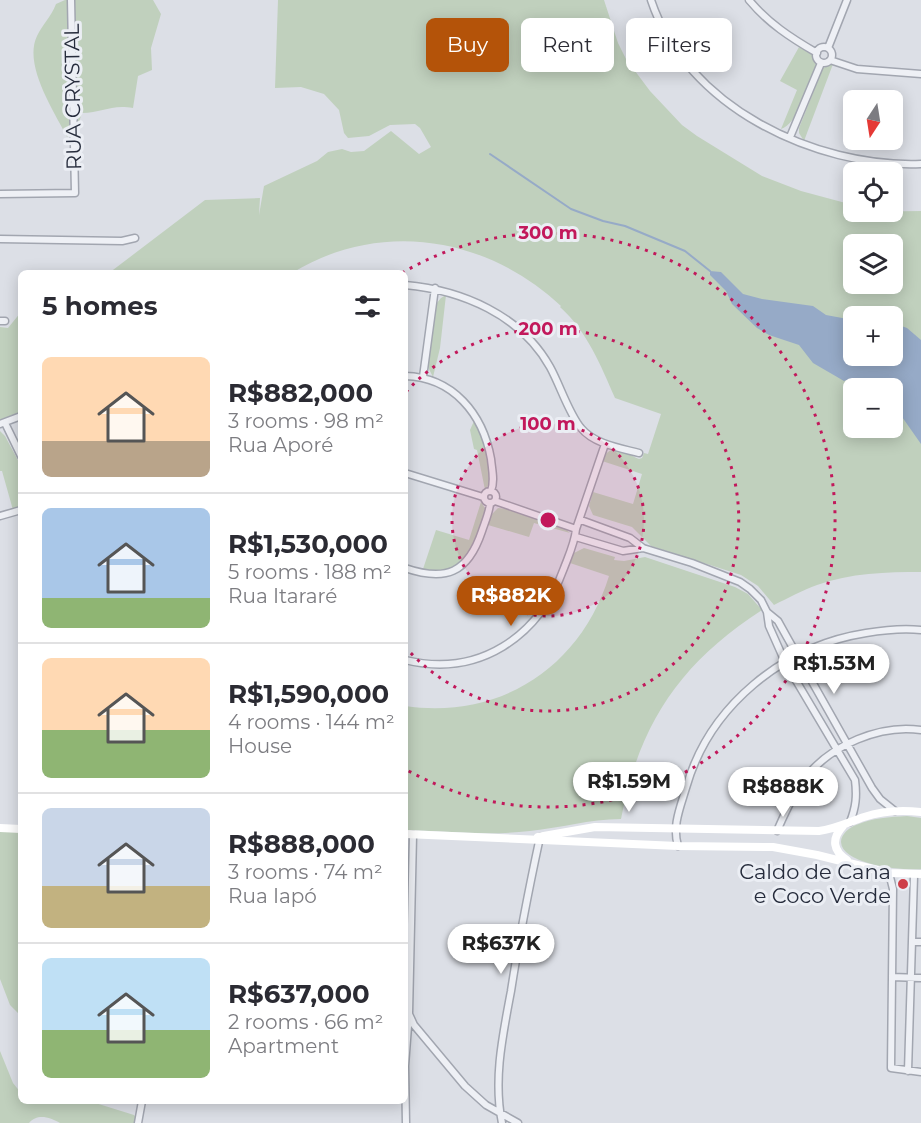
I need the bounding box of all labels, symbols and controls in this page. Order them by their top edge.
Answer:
chip: Buy [426,18,509,72]
chip: Rent [521,18,614,72]
chip: Filters [626,18,732,72]
street label: RUA CRYSTAL [59,23,86,170]
north arrow [843,90,903,150]
map controls [843,90,903,438]
button: locate [843,162,903,222]
text: 300 m [517,222,578,244]
button: layers [843,234,903,294]
text: 5 homes [42,290,158,322]
icon: filters [351,290,384,323]
button: + [843,306,903,366]
text: 200 m [518,318,578,340]
text: R$882,000 [228,377,373,409]
button: − [843,378,903,438]
icon: home [90,381,162,453]
text: 3 rooms · 98 m² [228,409,384,433]
text: 100 m [520,413,576,435]
text: Rua Aporé [228,433,333,457]
centre of rings [538,510,558,530]
text: R$1,530,000 [228,528,388,560]
icon: home [90,532,162,604]
text: 5 rooms · 188 m² [228,560,392,584]
pin: R$882K [462,576,560,627]
text: R$882K [471,583,551,607]
text: Rua Itararé [228,584,337,608]
pin: R$1.53M [779,644,889,695]
text: R$1.53M [792,651,876,675]
text: R$1,590,000 [228,678,389,710]
icon: home [90,682,162,754]
text: 4 rooms · 144 m² [228,710,395,734]
text: House [228,734,292,758]
pin: R$1.59M [574,762,684,813]
pin: R$888K [734,767,832,818]
text: R$1.59M [587,769,671,793]
text: R$888K [742,774,824,798]
text: R$888,000 [228,828,375,860]
icon: home [90,832,162,904]
place label: Caldo de Cana e Coco Verde [739,859,891,908]
text: 3 rooms · 74 m² [228,860,383,884]
marker: Caldo de Cana e Coco Verde [896,877,910,891]
text: Rua Iapó [228,884,317,908]
pin: R$637K [452,924,550,975]
text: R$637K [461,931,541,955]
text: R$637,000 [228,978,370,1010]
icon: home [90,982,162,1054]
text: 2 rooms · 66 m² [228,1010,383,1034]
text: Apartment [228,1034,339,1058]

